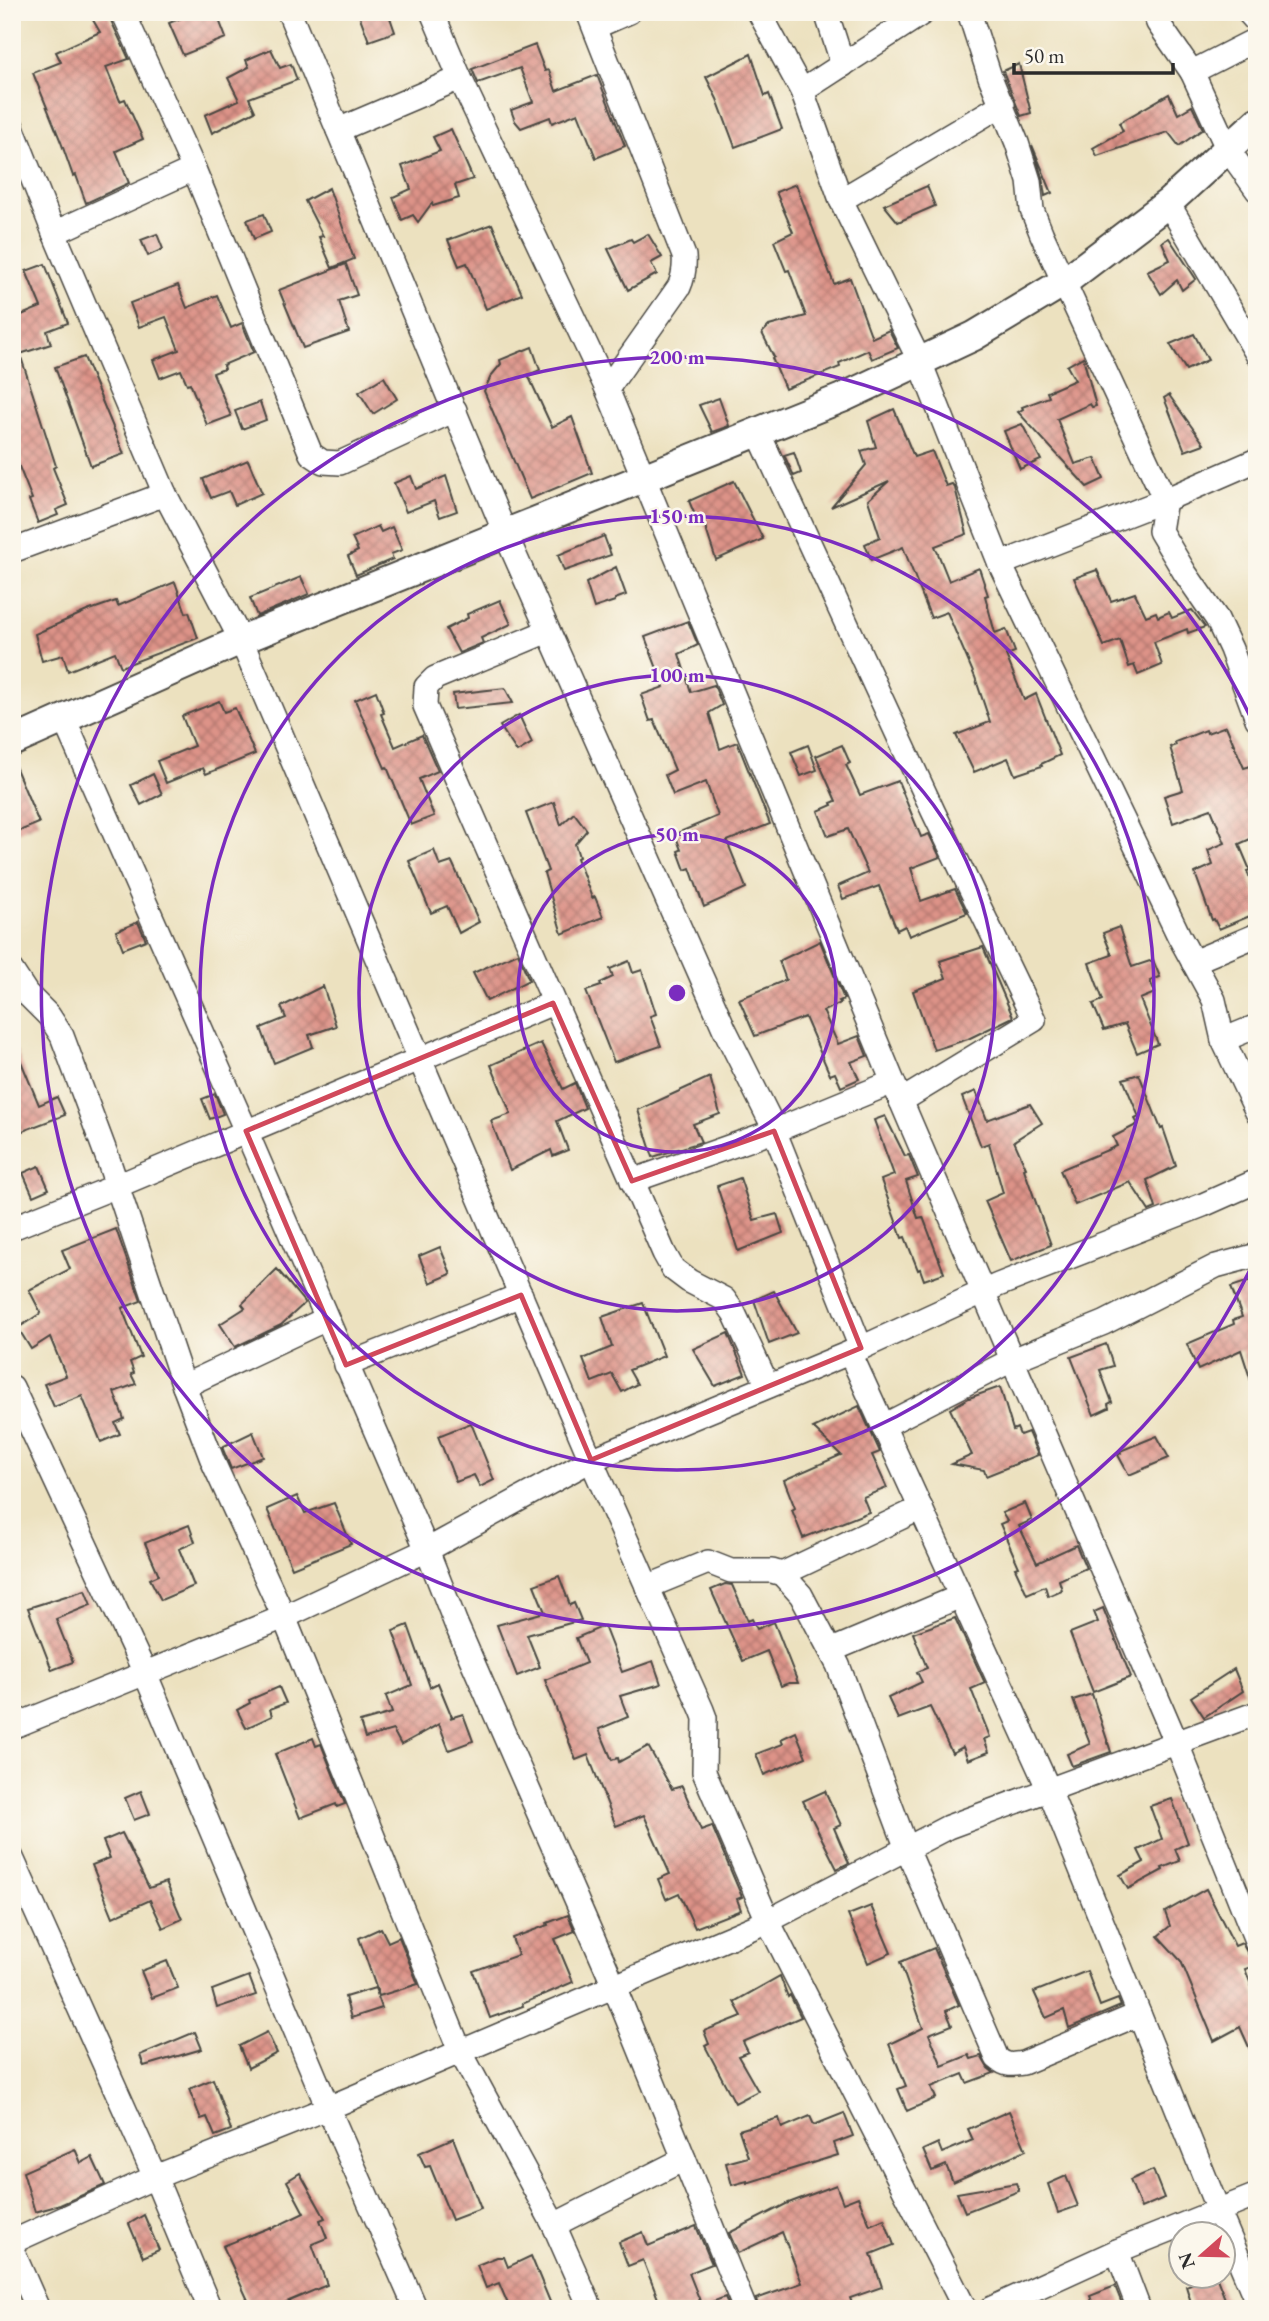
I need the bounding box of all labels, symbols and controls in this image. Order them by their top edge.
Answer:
scale bar [1014,32,1173,76]
text: 50 m [1024,42,1065,69]
text: 200 m [649,343,705,370]
text: 150 m [649,502,705,529]
text: 100 m [649,661,705,688]
text: 50 m [655,820,699,847]
centre of rings [665,981,689,1005]
north arrow [1168,2220,1238,2290]
text: N [1172,2249,1201,2272]

